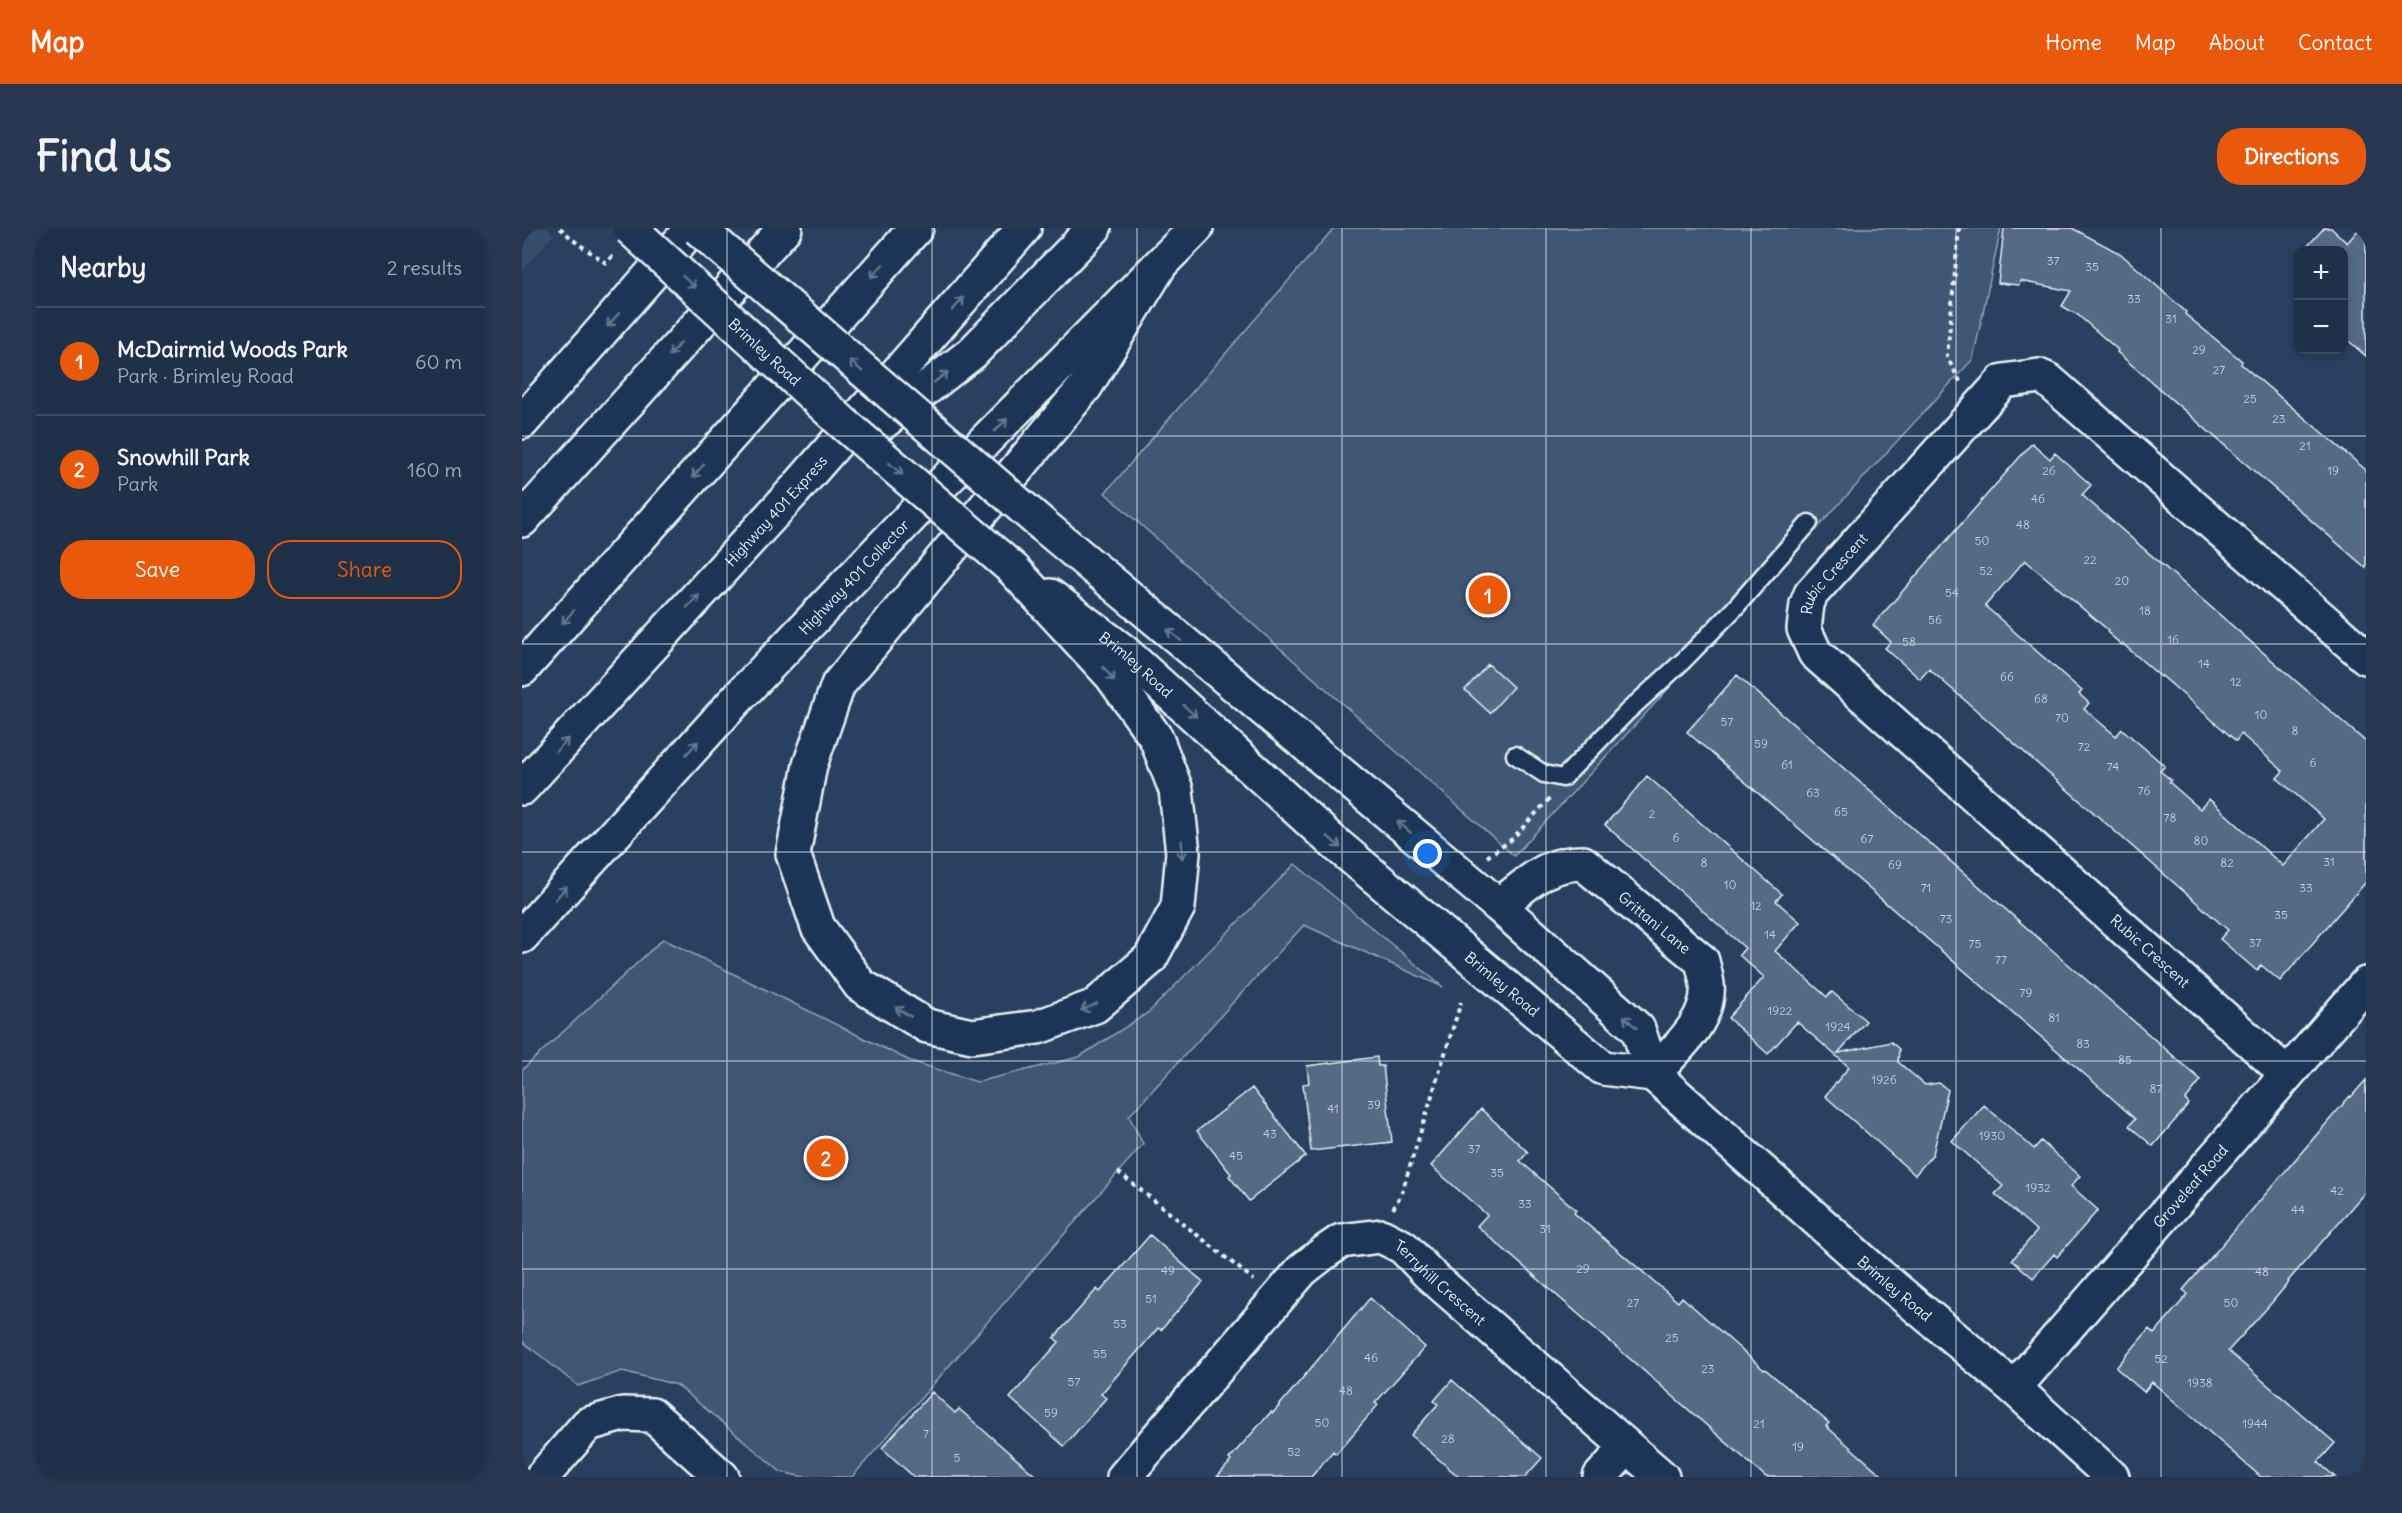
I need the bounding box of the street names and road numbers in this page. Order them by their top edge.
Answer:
street label: Brimley Road [725,314,805,390]
street label: Highway 401 Express [720,451,831,570]
street label: Highway 401 Collector [794,515,913,638]
street label: Rubic Crescent [1796,529,1871,615]
street label: Brimley Road [1096,627,1177,701]
street label: Grittani Lane [1615,887,1695,957]
street label: Rubic Crescent [2106,910,2194,992]
street label: Brimley Road [1461,947,1544,1020]
street label: Groveleaf Road [2149,1140,2232,1232]
street label: Terryhill Crescent [1392,1235,1490,1329]
street label: Brimley Road [1854,1251,1936,1325]

